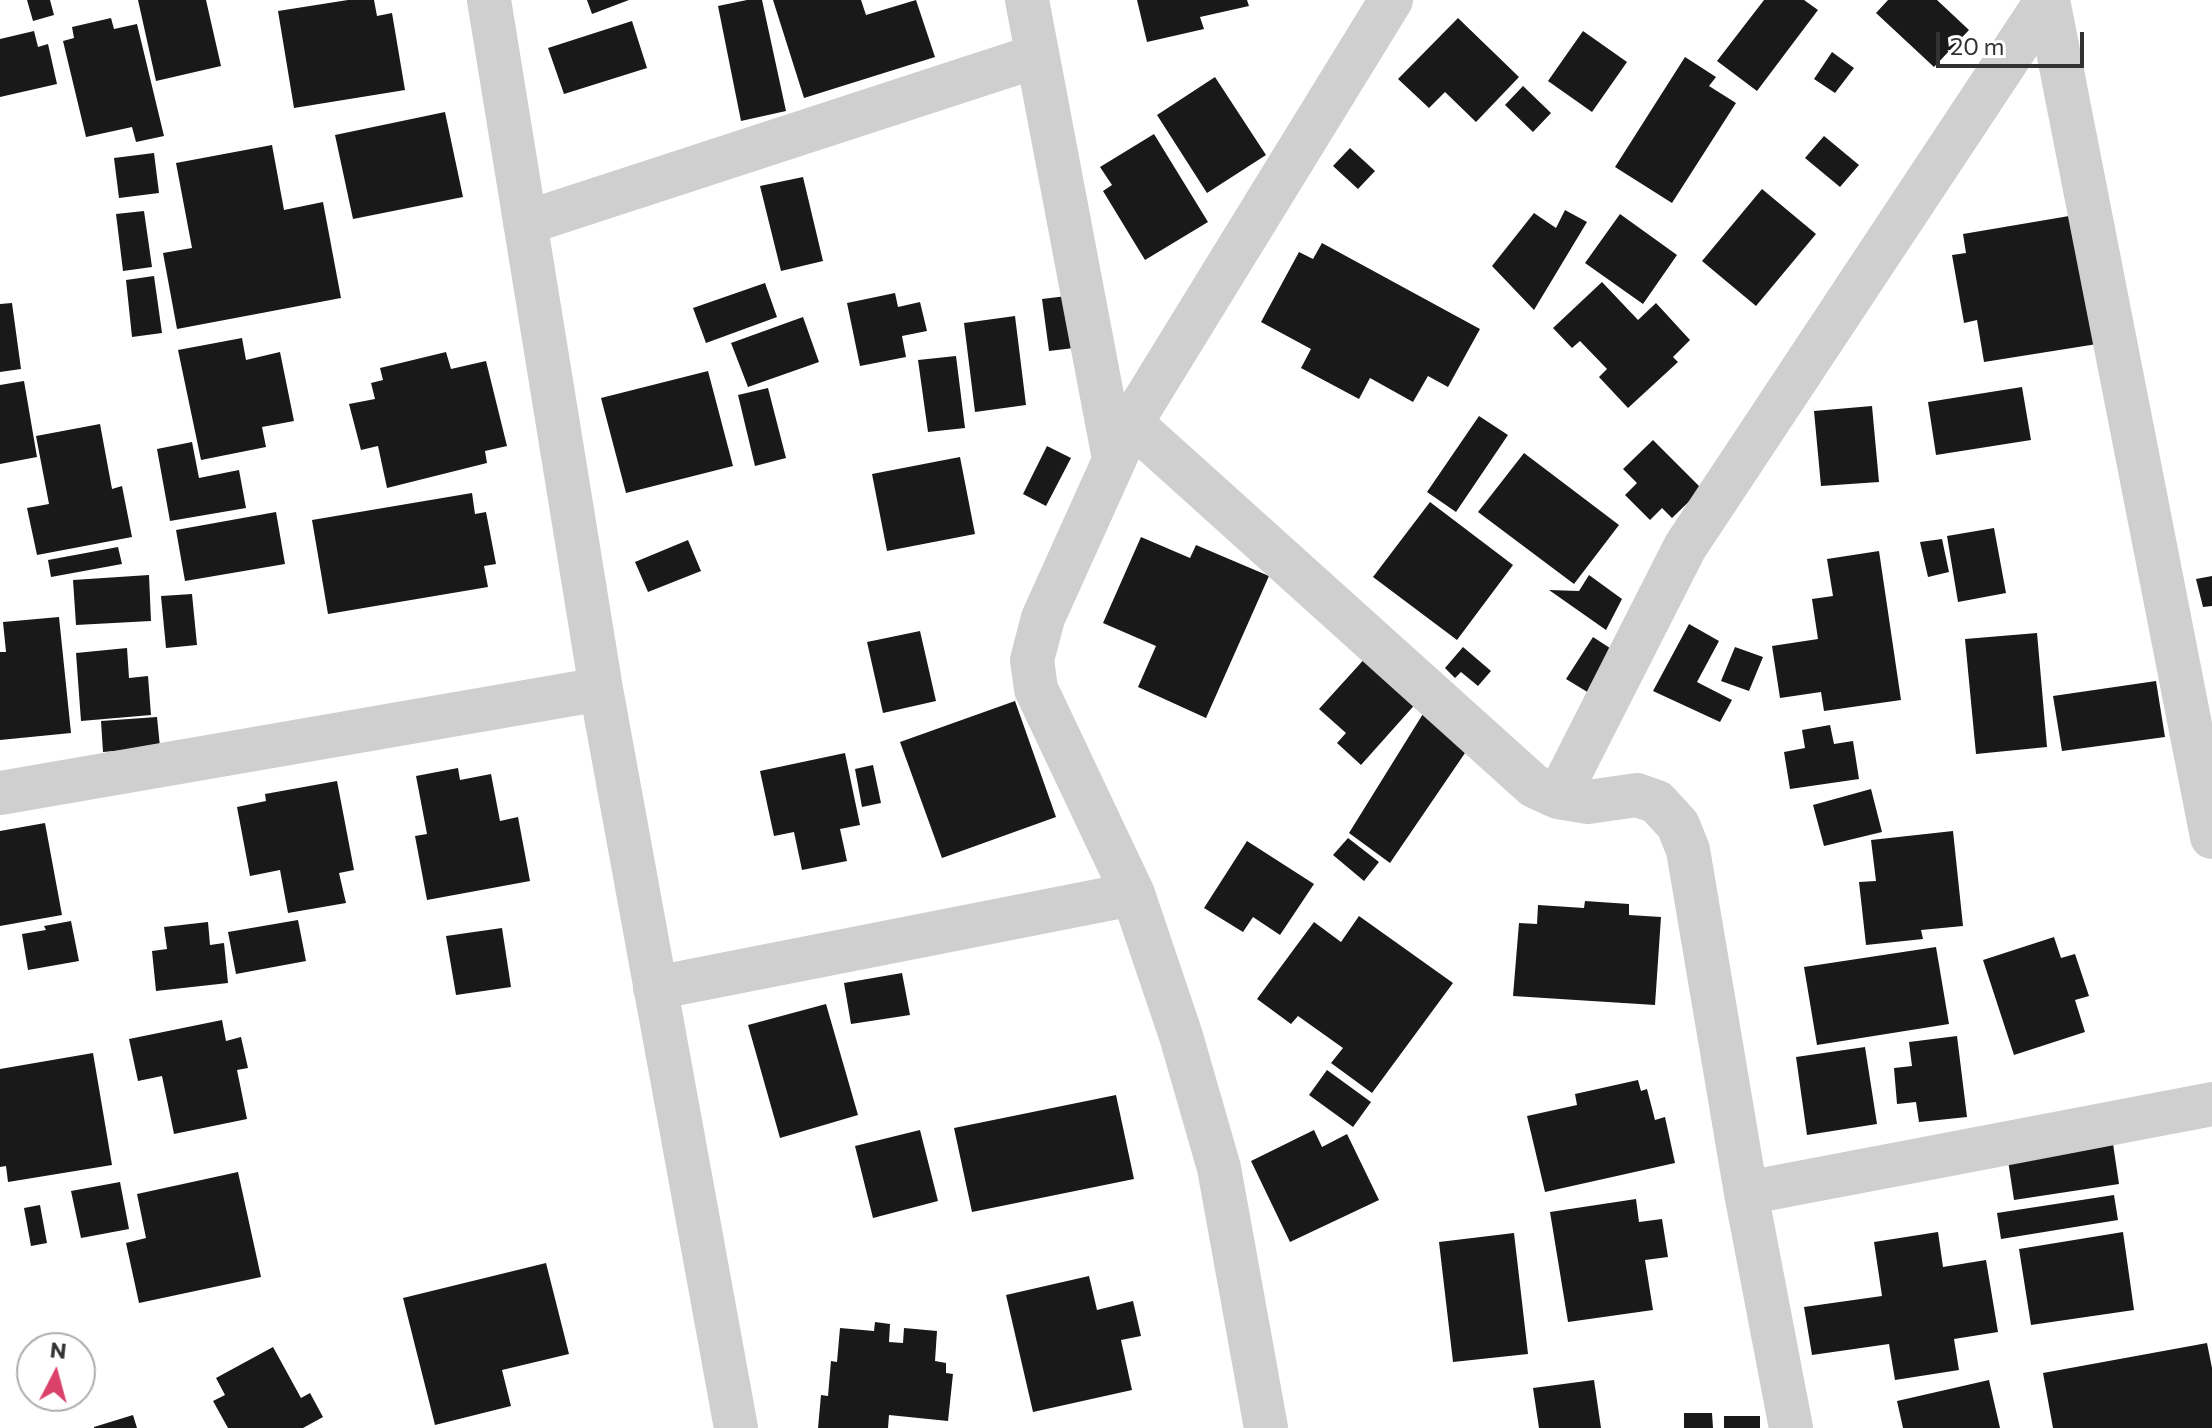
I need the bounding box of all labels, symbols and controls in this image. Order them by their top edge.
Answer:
scale bar [1940,16,2088,66]
text: 20 m [1950,31,2004,60]
north arrow [16,1332,96,1412]
text: N [49,1335,68,1364]

